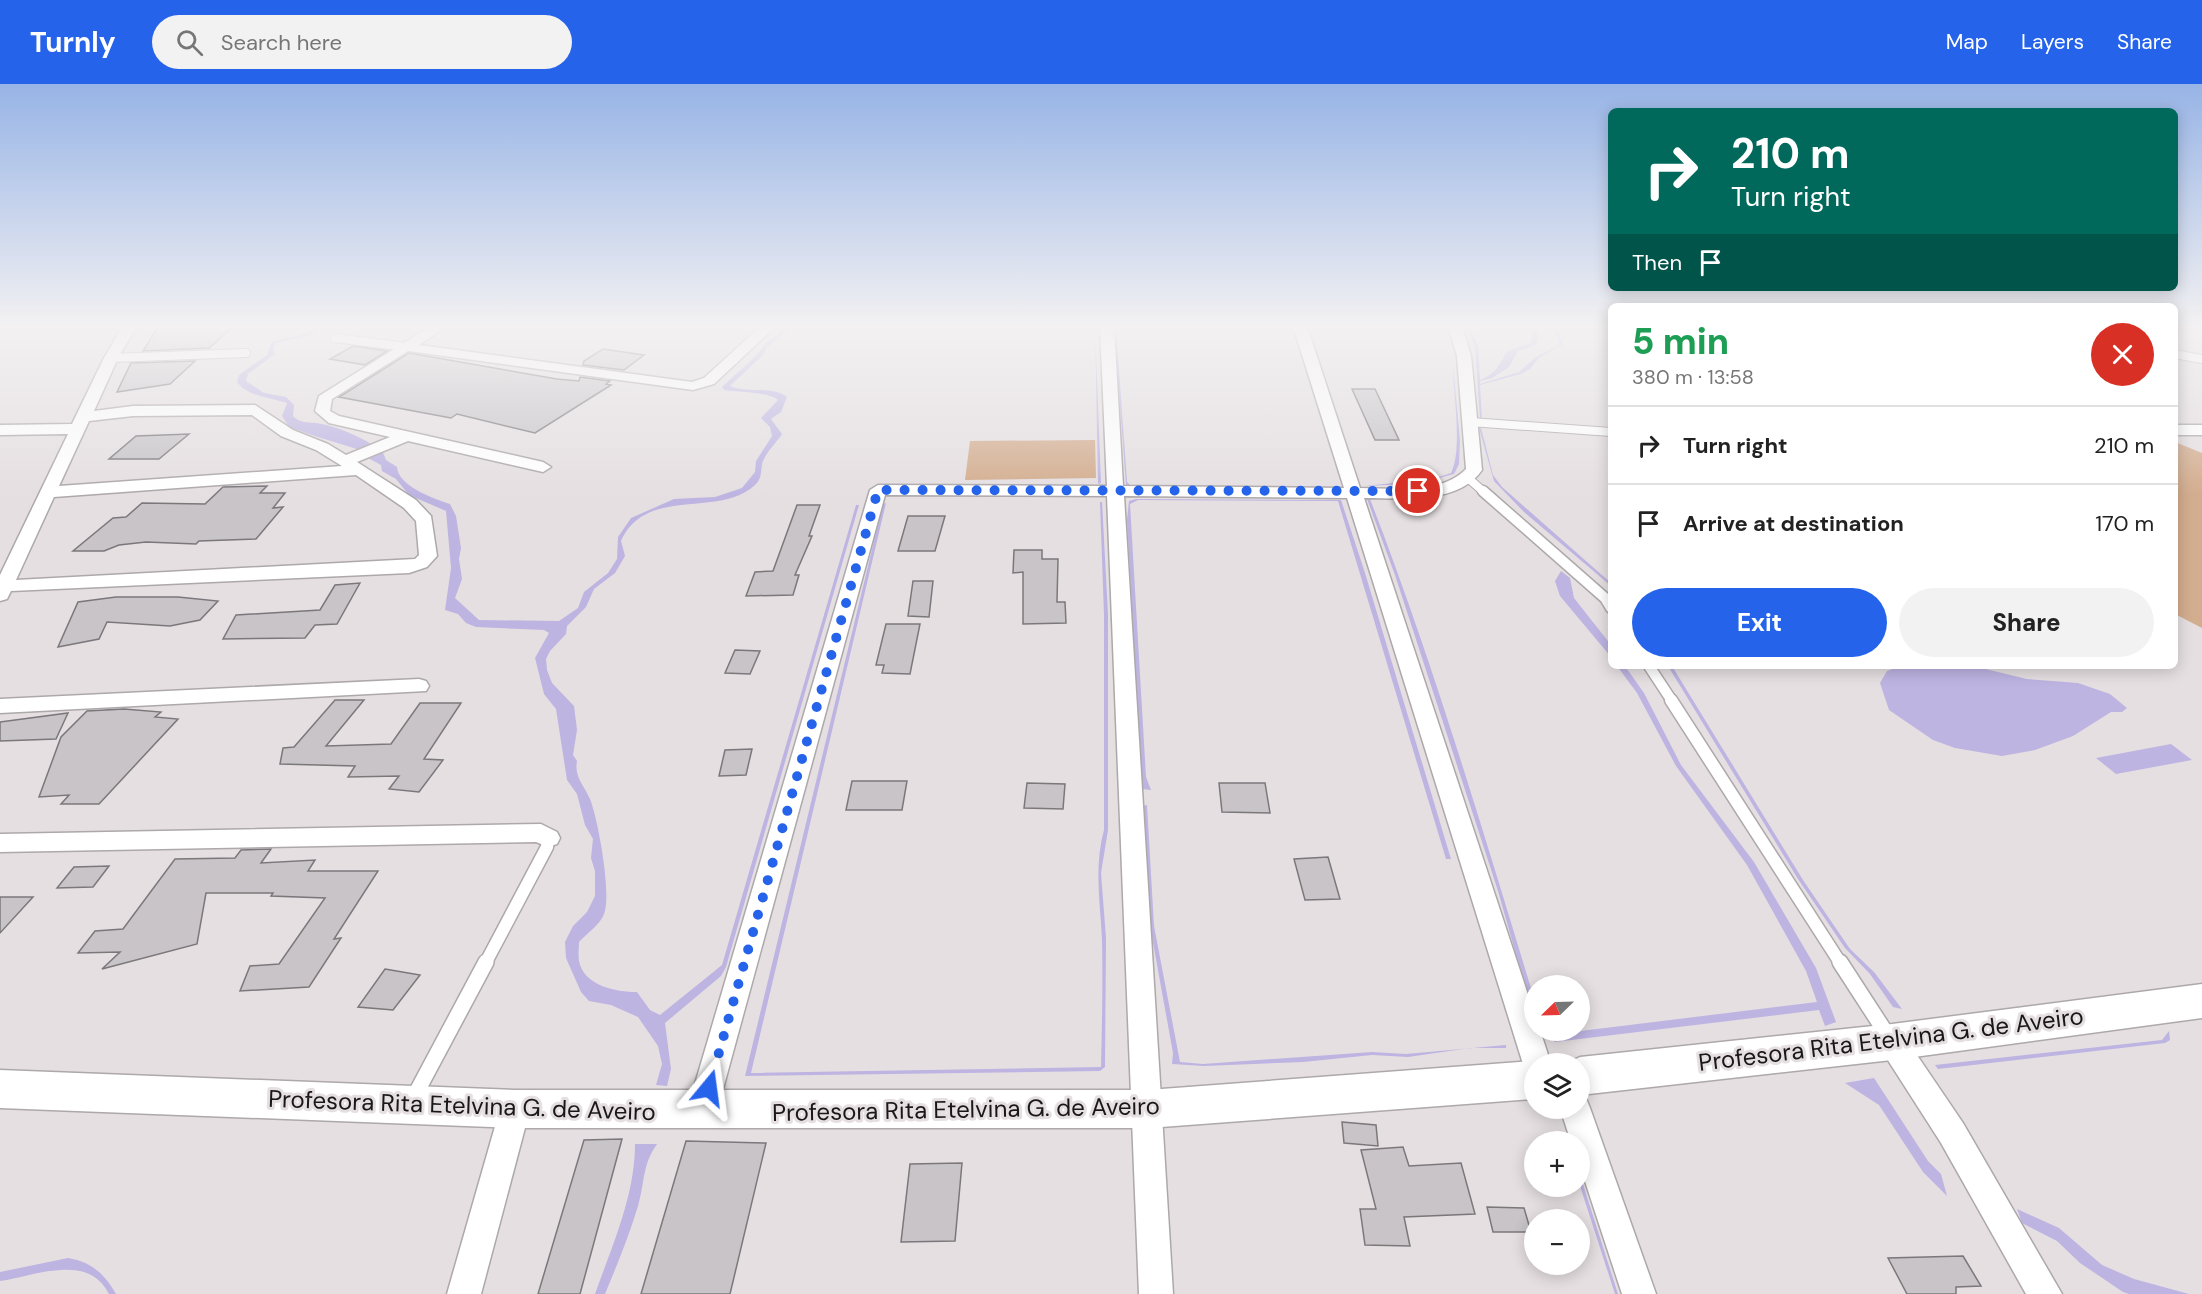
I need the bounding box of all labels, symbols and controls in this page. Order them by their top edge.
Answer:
search box [152,15,572,69]
text: Turnly [30,24,116,61]
icon: search [173,26,206,59]
text: Search here [221,28,342,57]
text: Map [1946,28,1988,56]
text: Layers [2021,28,2084,56]
text: Share [2117,28,2172,56]
text: 210 m [1731,126,1849,181]
icon: right [1632,132,1710,210]
text: Turn right [1731,179,1851,214]
icon: arrive [1694,246,1727,279]
text: Then [1632,248,1682,277]
text: 5 min [1632,318,1729,365]
button: close [2091,323,2154,386]
text: 380 m · 13:58 [1632,364,1754,390]
icon: right [1632,429,1665,462]
text: Turn right [1683,431,1788,460]
text: 210 m [2094,431,2154,460]
pin [1392,465,1443,516]
icon: arrive [1401,474,1434,507]
icon: arrive [1632,507,1665,540]
text: Arrive at destination [1683,509,1904,538]
text: 170 m [2095,509,2154,538]
button: Exit [1632,588,1887,657]
button: Share [1899,588,2154,657]
north arrow [1524,975,1590,1041]
map controls [1524,975,1590,1275]
street label: Profesora Rita Etelvina G. de Aveiro [1697,1000,2085,1078]
button: layers [1524,1053,1590,1119]
position arrow [677,1056,741,1120]
street label: Profesora Rita Etelvina G. de Aveiro [268,1083,656,1127]
street label: Profesora Rita Etelvina G. de Aveiro [772,1090,1160,1128]
button: + [1524,1131,1590,1197]
button: − [1524,1209,1590,1275]

